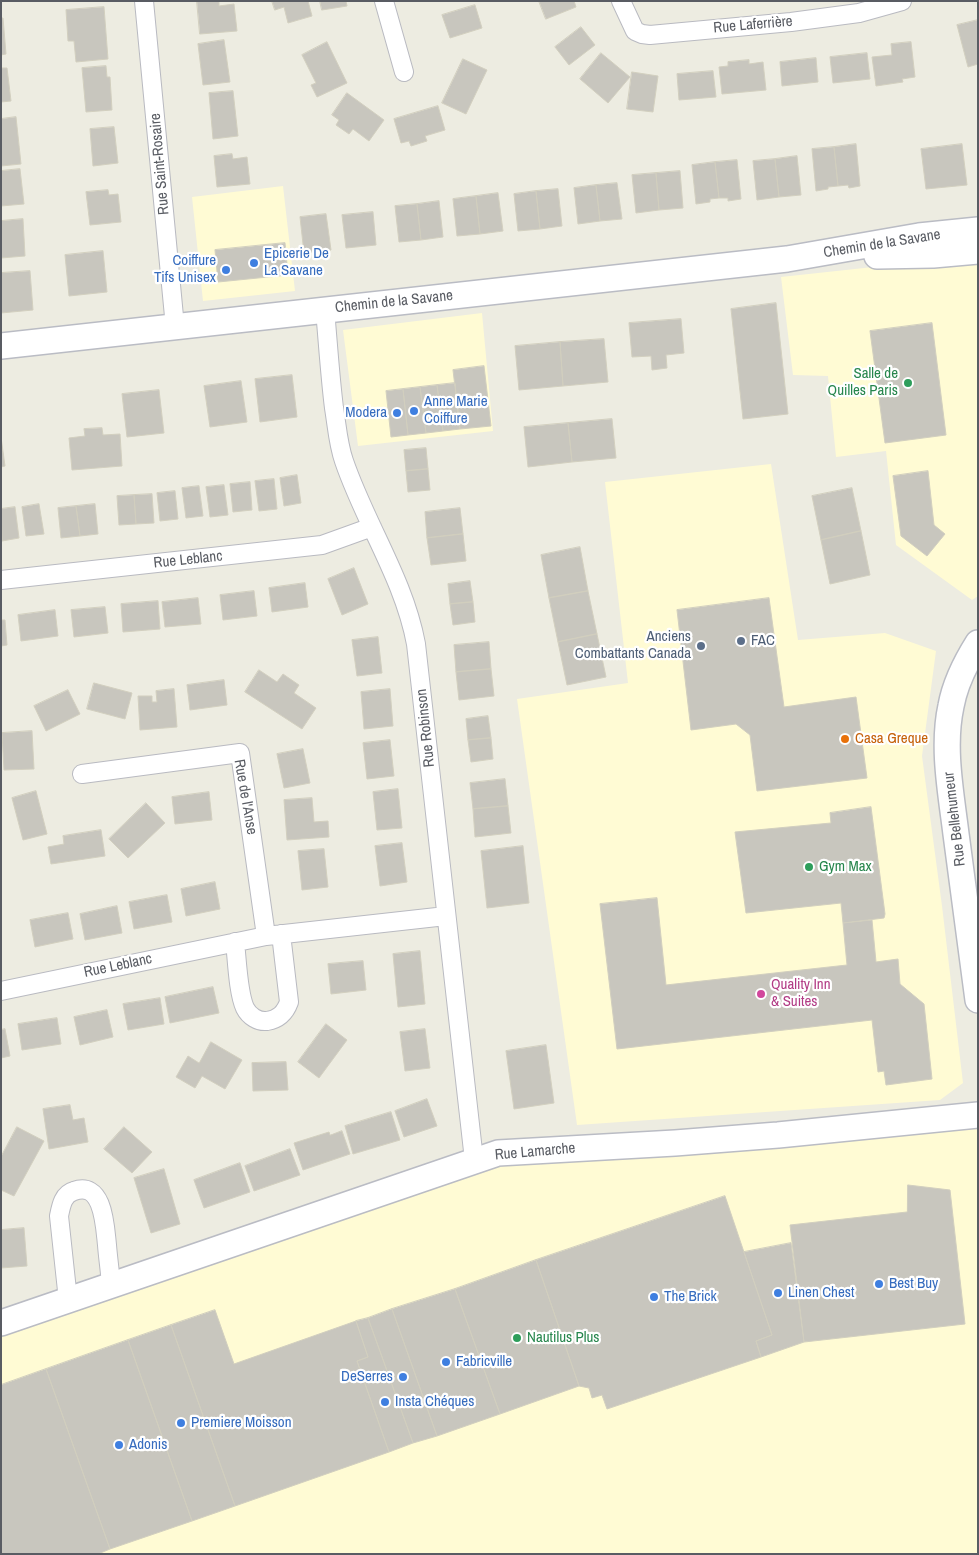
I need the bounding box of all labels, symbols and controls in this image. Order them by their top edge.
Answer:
street label: Rue Laferrière [713,13,793,37]
street label: Rue Saint-Rosaire [147,112,173,216]
street label: Chemin de la Savane [822,226,942,262]
place label: Epicerie De La Savane [264,245,329,280]
place label: Coiffure Tifs Unisex [154,252,216,287]
marker: Epicerie De La Savane [248,257,260,269]
marker: Coiffure Tifs Unisex [220,264,232,276]
street label: Chemin de la Savane [334,287,454,317]
place label: Salle de Quilles Paris [828,365,898,400]
marker: Salle de Quilles Paris [902,377,914,389]
place label: Anne Marie Coiffure [424,393,488,428]
place label: Modera [345,404,387,422]
marker: Anne Marie Coiffure [408,405,420,417]
marker: Modera [391,407,403,419]
street label: Rue Leblanc [153,547,223,573]
place label: Anciens Combattants Canada [575,628,691,663]
place label: FAC [751,632,775,650]
marker: FAC [735,635,747,647]
marker: Anciens Combattants Canada [695,640,707,652]
street label: Rue Robinson [413,688,439,768]
place label: Casa Greque [855,730,928,748]
marker: Casa Greque [839,733,851,745]
street label: Rue de l'Anse [230,758,260,836]
street label: Rue Bellehumeur [940,771,970,867]
place label: Gym Max [819,858,872,876]
marker: Gym Max [803,861,815,873]
street label: Rue Leblanc [82,950,154,982]
place label: Quality Inn & Suites [771,976,830,1011]
marker: Quality Inn & Suites [755,988,767,1000]
street label: Rue Lamarche [494,1140,576,1164]
place label: Best Buy [889,1275,938,1293]
marker: Best Buy [873,1278,885,1290]
place label: Linen Chest [788,1284,854,1302]
marker: Linen Chest [772,1287,784,1299]
place label: The Brick [664,1288,717,1306]
marker: The Brick [648,1291,660,1303]
place label: Nautilus Plus [527,1329,599,1347]
marker: Nautilus Plus [511,1332,523,1344]
place label: Fabricville [456,1353,512,1371]
marker: Fabricville [440,1356,452,1368]
place label: DeSerres [341,1368,393,1386]
marker: DeSerres [397,1371,409,1383]
place label: Insta Chéques [395,1393,474,1411]
marker: Insta Chéques [379,1396,391,1408]
place label: Premiere Moisson [191,1414,291,1432]
marker: Premiere Moisson [175,1417,187,1429]
place label: Adonis [129,1436,167,1454]
marker: Adonis [113,1439,125,1451]

